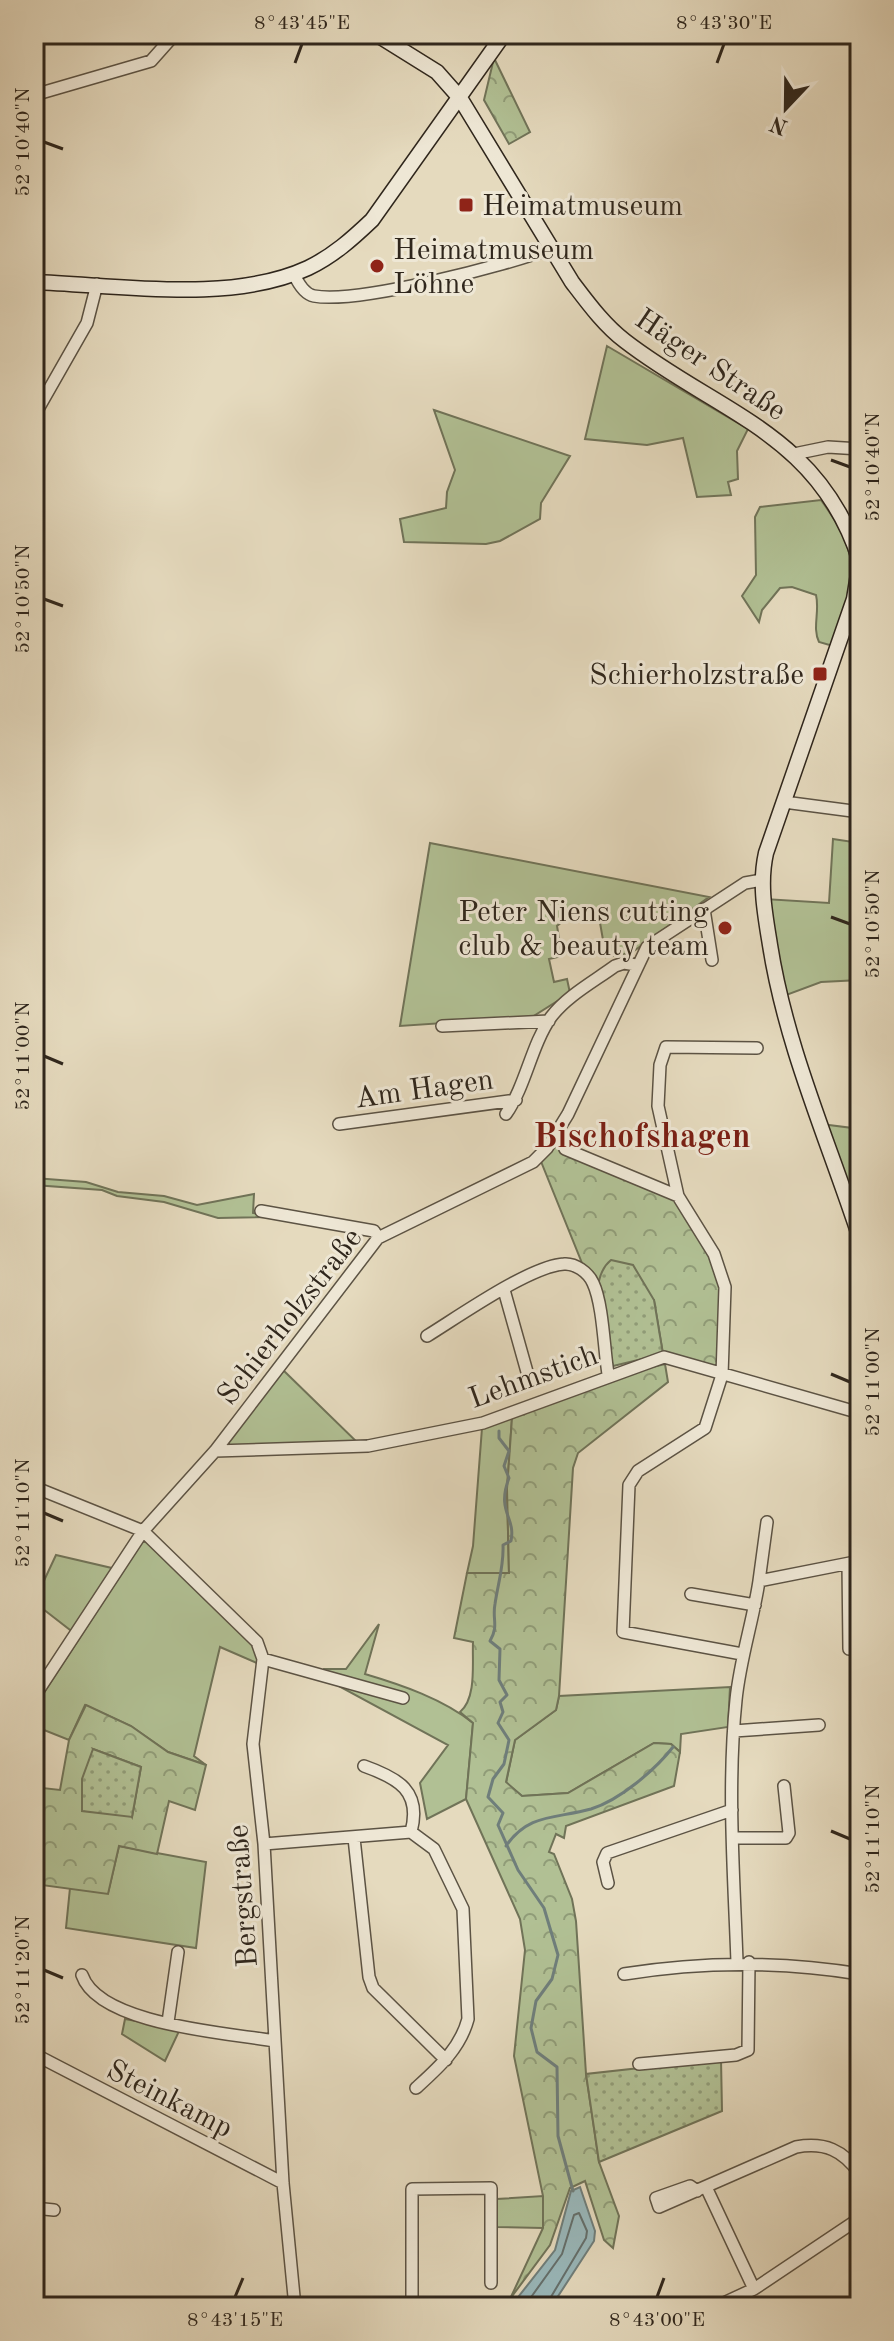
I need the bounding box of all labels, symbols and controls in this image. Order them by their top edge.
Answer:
text: 8°43'45"E [254,14,350,34]
text: 8°43'30"E [676,14,772,34]
north arrow [746,68,826,148]
text: 52°10'40"N [14,87,34,197]
text: N [767,111,791,138]
place label: Heimatmuseum [482,192,683,222]
marker: Heimatmuseum [457,196,475,214]
place label: Heimatmuseum Löhne [393,236,594,300]
marker: Heimatmuseum Löhne [368,257,386,275]
street label: Häger Straße [629,304,791,427]
text: 52°10'40"N [864,412,884,522]
text: 52°10'50"N [14,544,34,654]
place label: Schierholzstraße [589,661,804,691]
marker: Schierholzstraße [811,665,829,683]
text: 52°10'50"N [864,869,884,979]
place label: Peter Niens cutting club & beauty team [458,898,709,962]
marker: Peter Niens cutting club & beauty team [716,919,734,937]
text: 52°11'00"N [14,1001,34,1111]
street label: Am Hagen [353,1065,496,1115]
district label: Bischofshagen [533,1121,751,1155]
street label: Schierholzstraße [213,1223,369,1411]
text: 52°11'00"N [864,1327,884,1437]
street label: Lehmstich [465,1341,602,1415]
text: 52°11'10"N [14,1458,34,1568]
text: 52°11'10"N [864,1784,884,1894]
street label: Bergstraße [224,1823,264,1968]
text: 52°11'20"N [14,1915,34,2025]
street label: Steinkamp [101,2055,237,2144]
text: 8°43'15"E [187,2311,283,2331]
text: 8°43'00"E [609,2311,705,2331]

